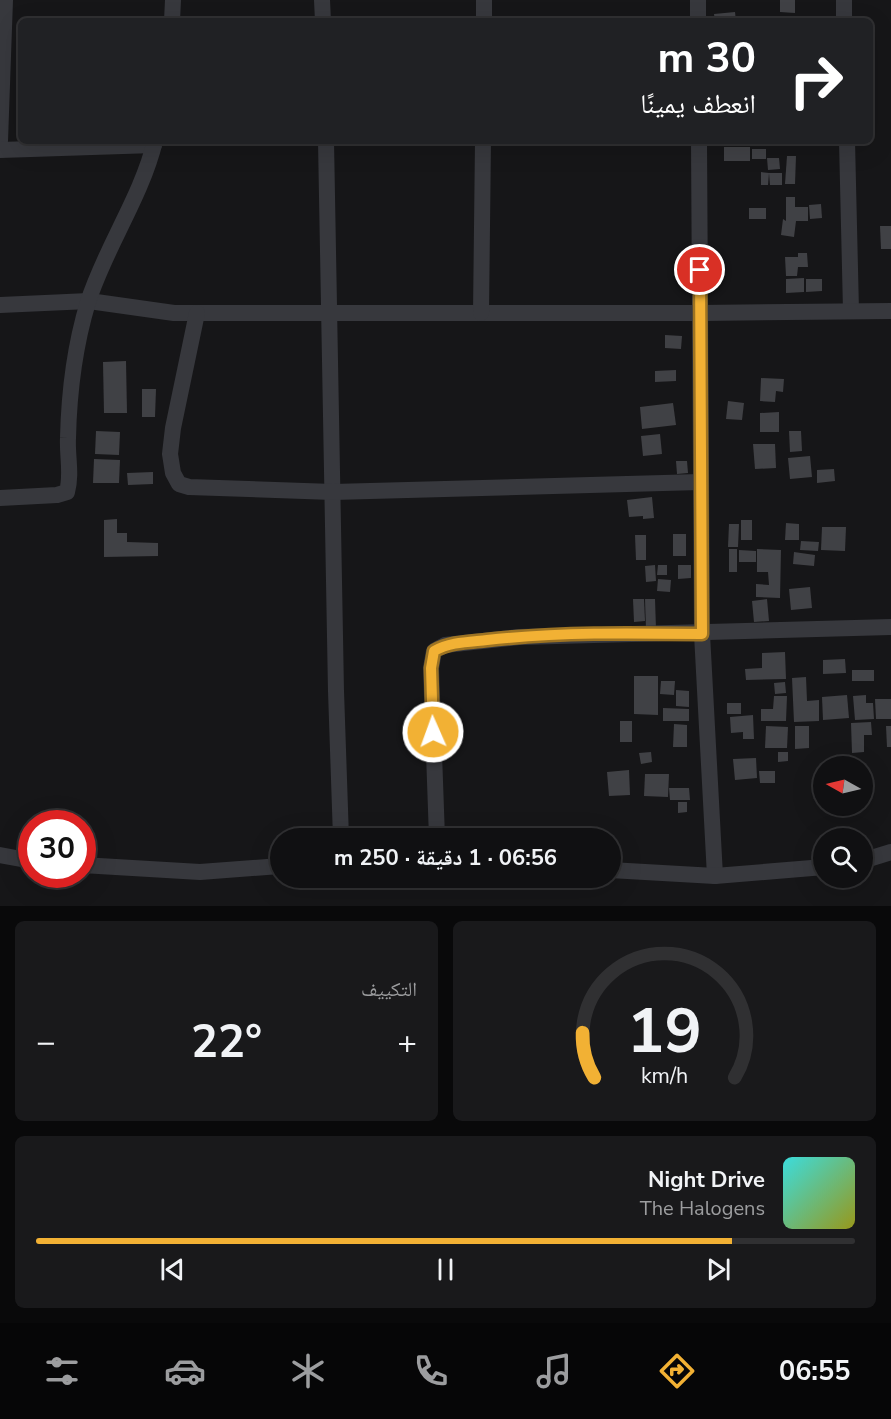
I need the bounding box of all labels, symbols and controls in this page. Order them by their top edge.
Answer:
text: 30 m [657,30,756,87]
icon: right [777,42,855,120]
text: انعطف يمينًا [640,86,756,123]
pin [674,244,725,295]
icon: arrive [683,253,716,286]
position arrow [401,700,465,764]
north arrow [813,756,873,816]
map controls [813,756,873,888]
speed limit sign: 30 [18,810,96,888]
button: search [813,828,873,888]
text: 06:56 · 1 دقيقة · 250 m [334,843,557,873]
text: التكييف [361,976,417,1003]
text: 19 [627,989,702,1074]
text: 22° [191,1012,262,1073]
text: − [36,1020,56,1065]
text: + [397,1020,417,1065]
text: km/h [641,1061,688,1091]
text: Night Drive [648,1165,765,1195]
text: The Halogens [640,1195,765,1222]
icon: previous [156,1253,189,1286]
icon: pause [429,1253,462,1286]
icon: next [702,1253,735,1286]
icon: filters [41,1350,83,1392]
icon: car [164,1350,206,1392]
icon: climate [287,1350,329,1392]
icon: phone [410,1350,452,1392]
icon: music [533,1350,575,1392]
icon: directions [656,1350,698,1392]
text: 06:55 [779,1353,850,1390]

